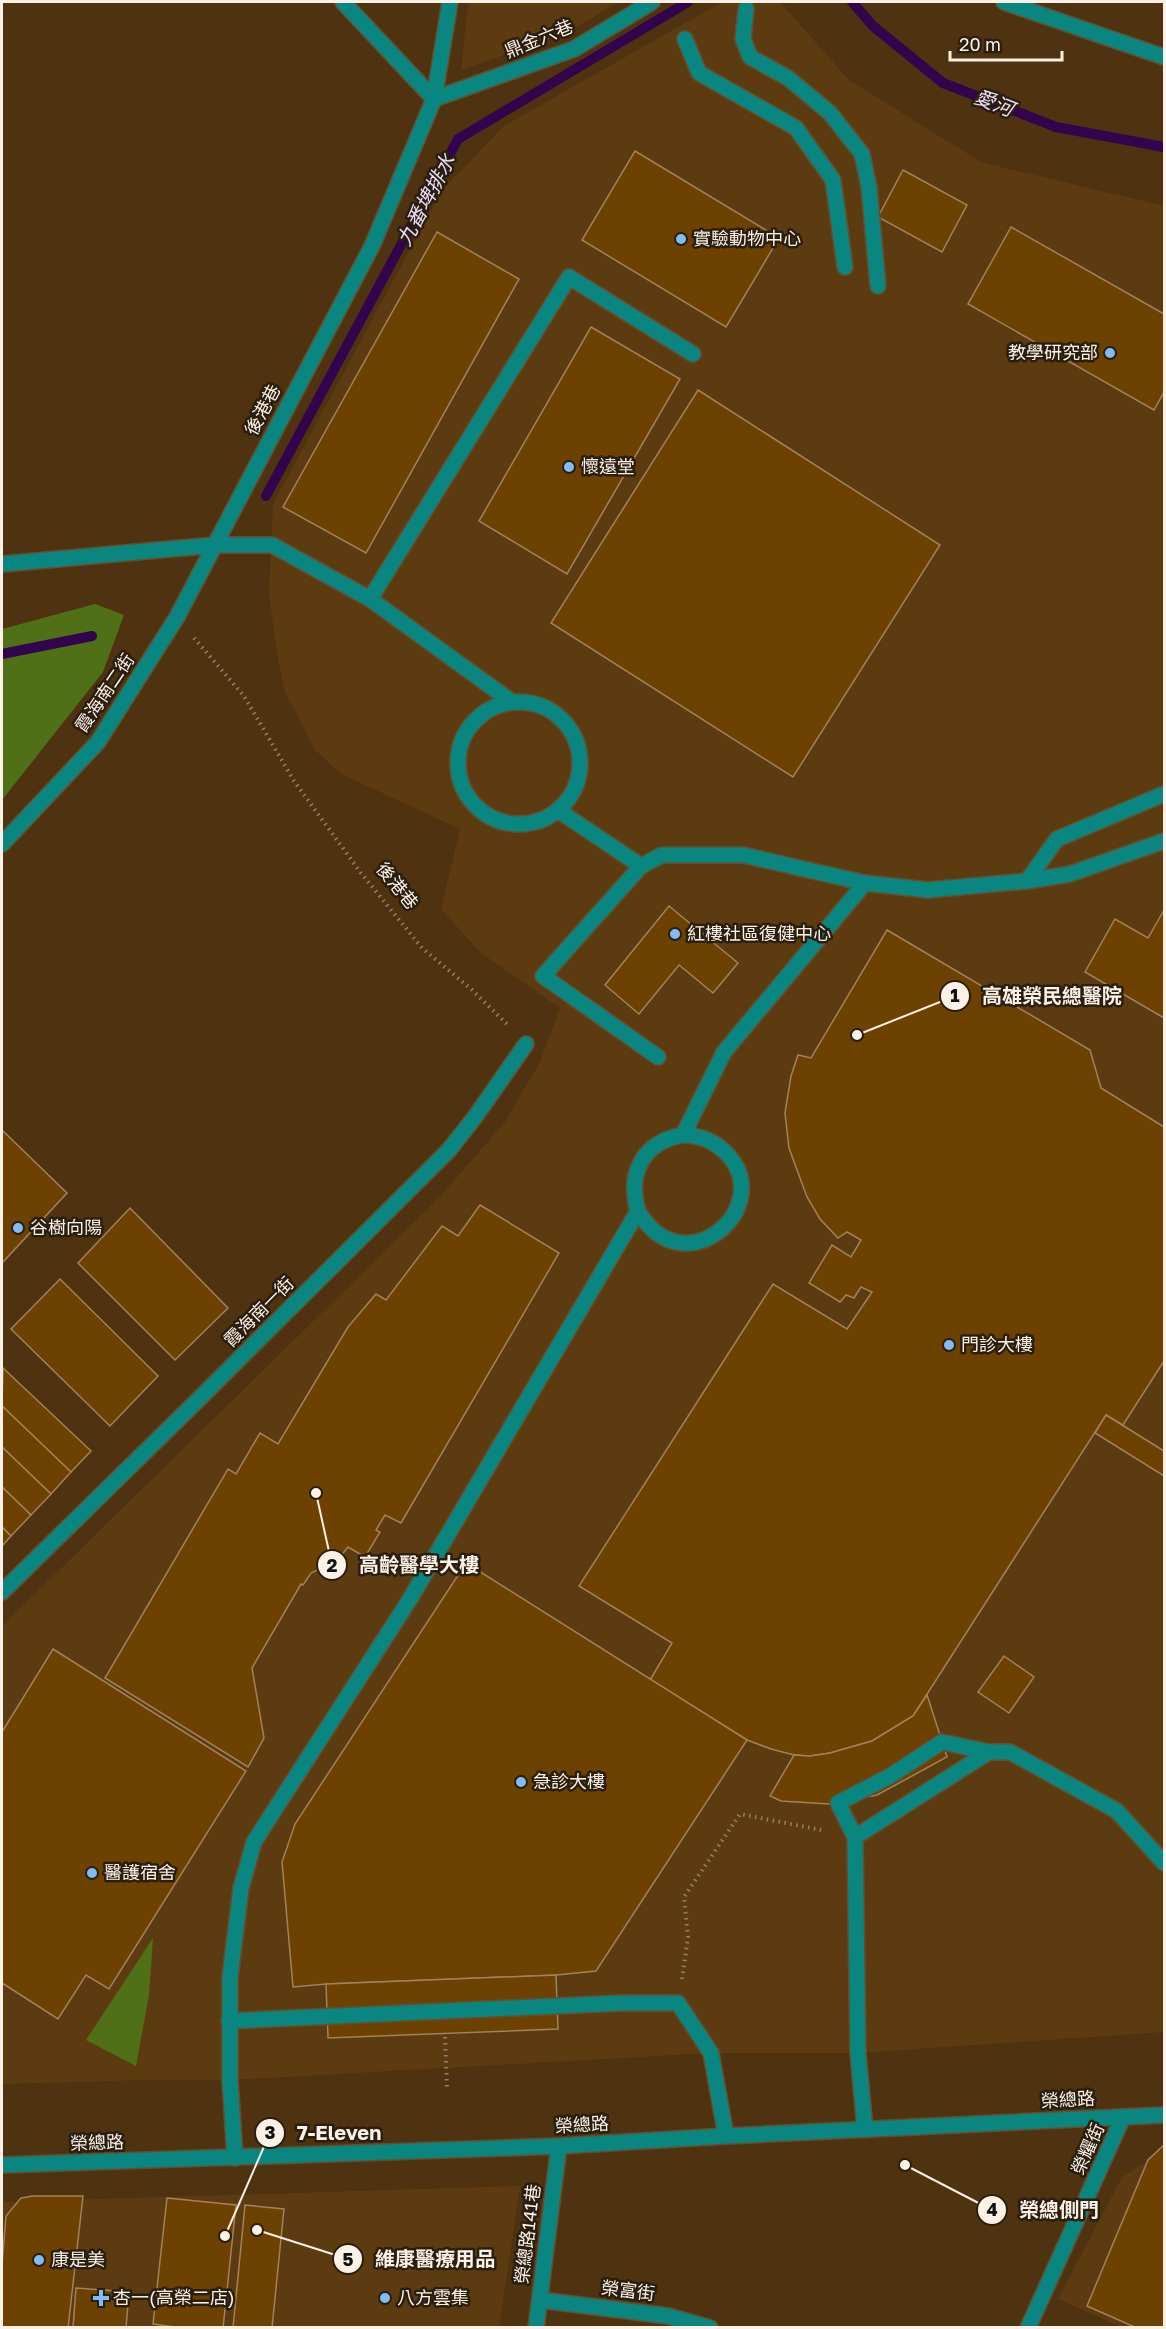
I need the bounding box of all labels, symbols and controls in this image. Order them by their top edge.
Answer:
street label: 鼎金六巷 [501,14,576,62]
scale bar [950,24,1062,62]
text: 20 m [959,33,1001,55]
water label: 愛河 [971,84,1021,122]
water label: 九番埤排水 [391,149,460,249]
place label: 實驗動物中心 [693,227,801,249]
marker: 實驗動物中心 [674,232,688,246]
place label: 教學研究部 [1008,341,1098,363]
marker: 教學研究部 [1103,346,1117,360]
street label: 後港巷 [240,381,285,439]
place label: 懷遠堂 [581,455,635,477]
marker: 懷遠堂 [562,460,576,474]
street label: 霞海南二街 [70,649,138,736]
street label: 後港巷 [372,857,423,913]
place label: 紅樓社區復健中心 [687,922,831,944]
marker: 紅樓社區復健中心 [668,927,682,941]
callout: 高雄榮民總醫院 [940,977,1134,1015]
text: 高雄榮民總醫院 [982,983,1122,1007]
text: 1 [950,984,960,1006]
place label: 谷樹向陽 [30,1216,102,1238]
marker: 谷樹向陽 [11,1221,25,1235]
street label: 霞海南一街 [219,1272,298,1351]
place label: 門診大樓 [961,1333,1033,1355]
marker: 門診大樓 [942,1338,956,1352]
callout: 高齡醫學大樓 [317,1546,491,1584]
text: 高齡醫學大樓 [359,1552,479,1576]
text: 2 [327,1554,338,1576]
place label: 急診大樓 [533,1770,605,1792]
marker: 急診大樓 [514,1775,528,1789]
place label: 醫護宿舍 [104,1861,176,1883]
marker: 醫護宿舍 [85,1866,99,1880]
street label: 榮總路 [1040,2087,1095,2111]
street label: 榮總路 [554,2112,609,2136]
callout: 7-Eleven [255,2114,393,2152]
street label: 榮耀街 [1066,2119,1108,2178]
text: 7-Eleven [297,2120,381,2144]
text: 3 [265,2121,276,2143]
street label: 榮總路 [70,2130,124,2154]
street label: 榮總路141巷 [510,2183,544,2285]
callout: 榮總側門 [977,2191,1111,2229]
text: 榮總側門 [1019,2197,1099,2221]
text: 4 [986,2198,998,2220]
callout: 維康醫療用品 [333,2240,507,2278]
text: 維康醫療用品 [375,2246,495,2270]
place label: 康是美 [51,2248,105,2270]
text: 5 [343,2248,354,2270]
marker: 康是美 [32,2253,46,2267]
street label: 榮富街 [600,2276,656,2304]
place label: 杏一(高榮二店) [113,2286,235,2308]
place label: 八方雲集 [397,2286,469,2308]
marker: 杏一(高榮二店) [94,2291,108,2305]
marker: 八方雲集 [378,2291,392,2305]

